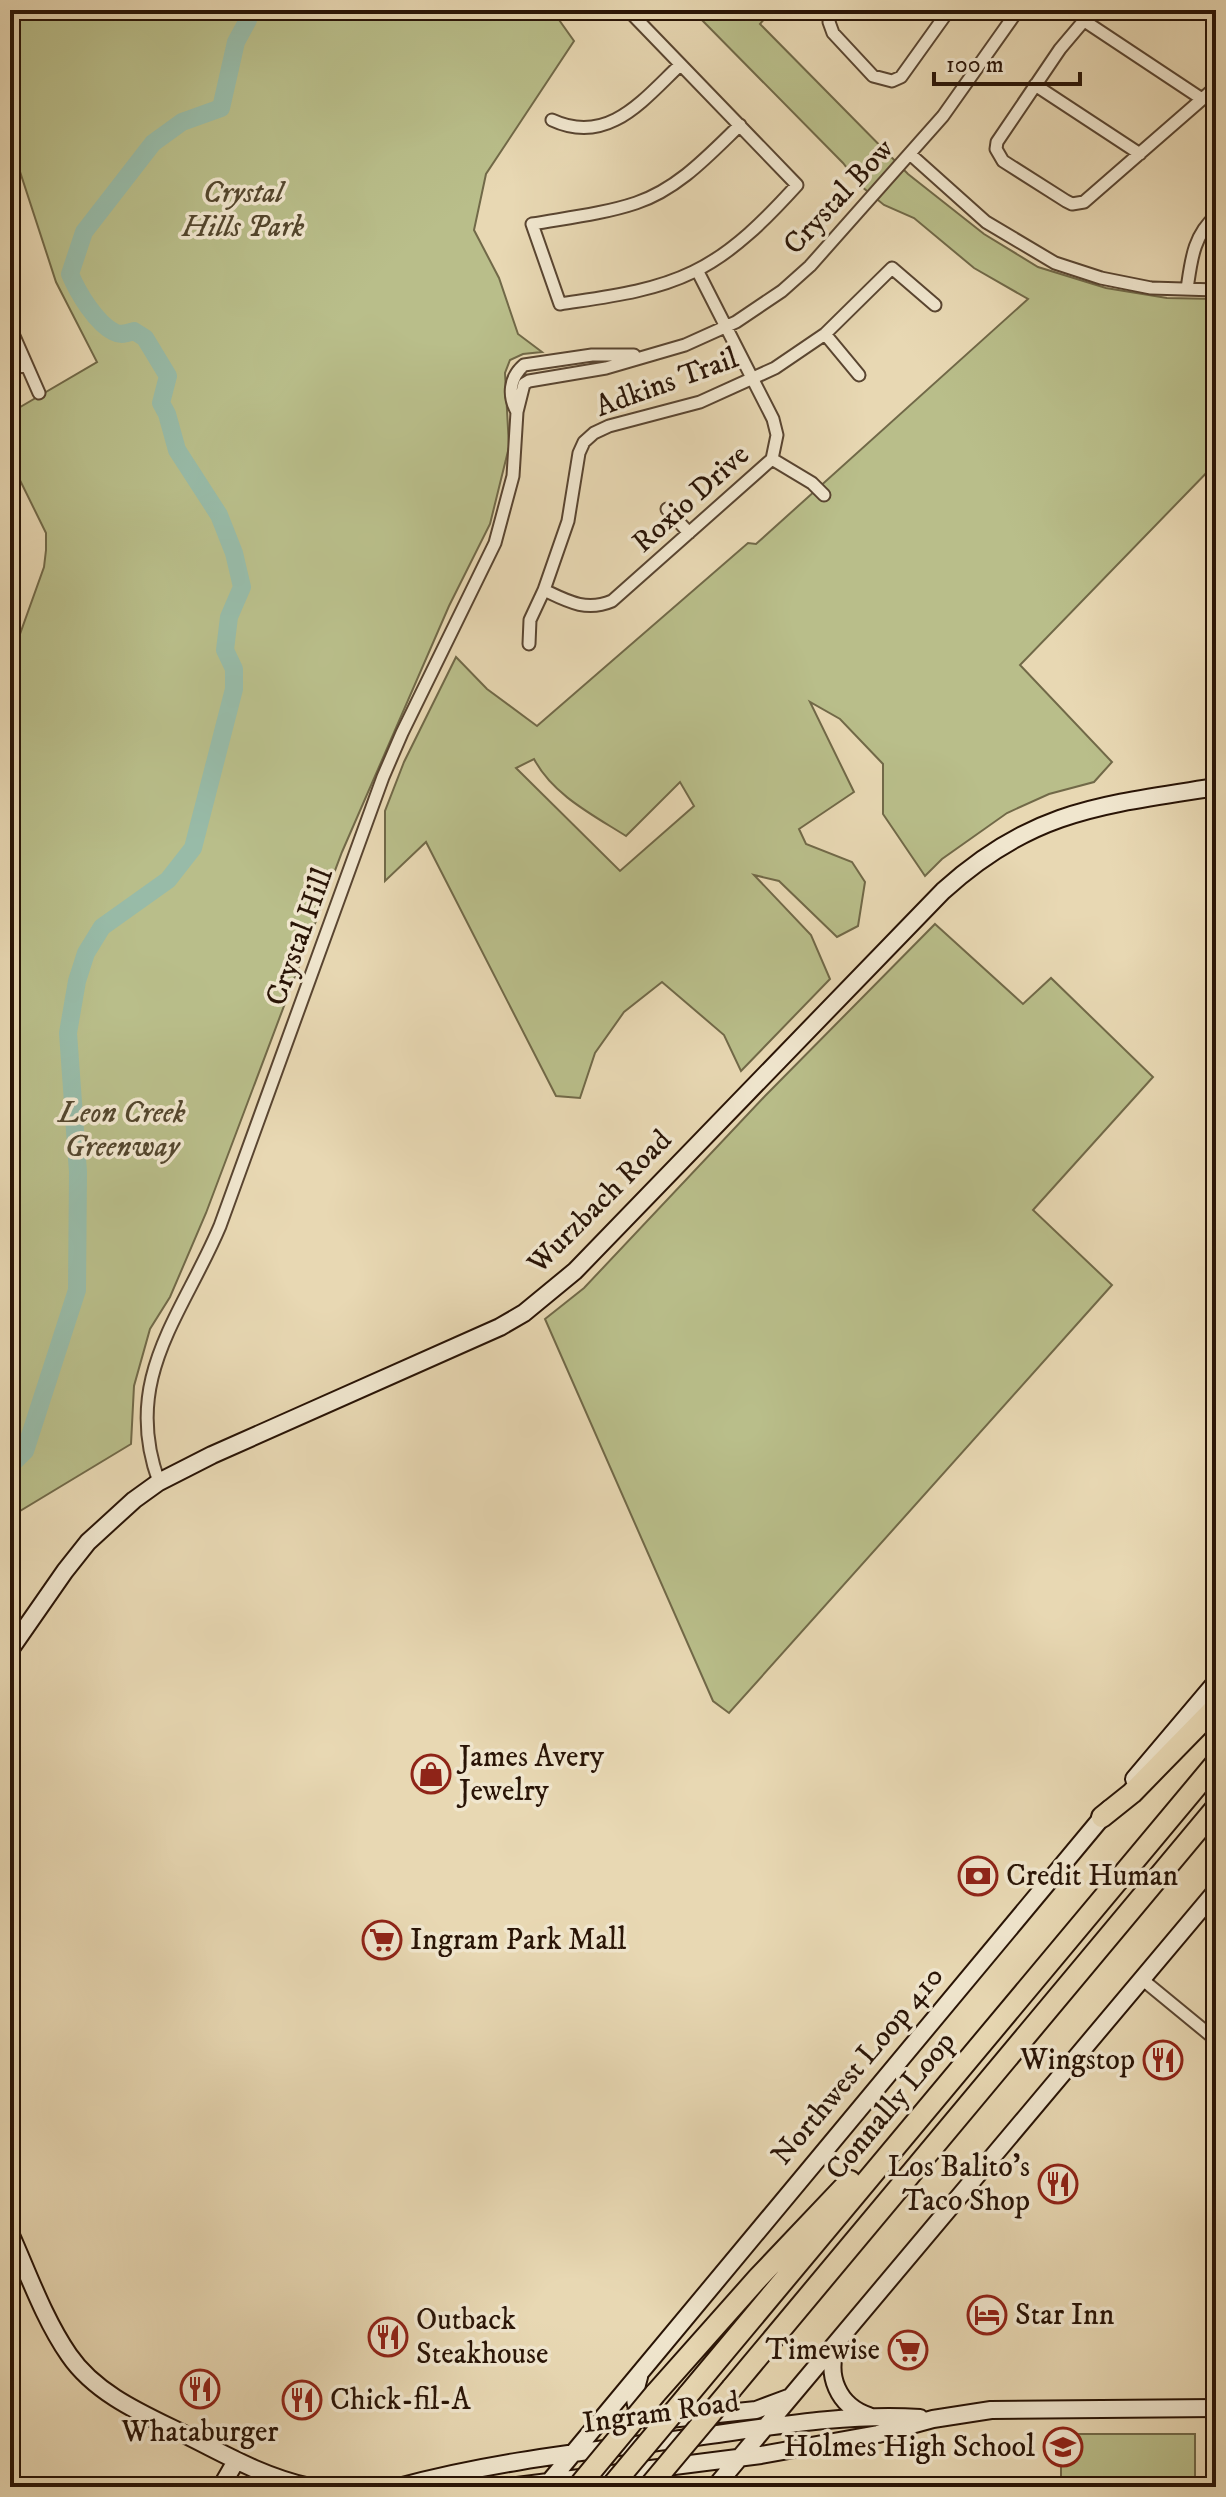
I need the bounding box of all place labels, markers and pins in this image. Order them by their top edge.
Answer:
place label: James Avery Jewelry [456,1739,605,1810]
shop icon: James Avery Jewelry [410,1753,452,1795]
bank icon: Credit Human [957,1855,999,1897]
place label: Credit Human [1006,1858,1178,1895]
supermarket icon: Ingram Park Mall [361,1919,403,1961]
place label: Ingram Park Mall [410,1922,626,1959]
restaurant icon: Wingstop [1142,2039,1184,2081]
place label: Wingstop [1019,2042,1135,2079]
place label: Los Balito's Taco Shop [888,2149,1030,2220]
restaurant icon: Los Balito's Taco Shop [1037,2163,1079,2205]
hotel icon: Star Inn [966,2294,1008,2336]
place label: Star Inn [1015,2297,1115,2334]
place label: Outback Steakhouse [416,2302,549,2373]
restaurant icon: Outback Steakhouse [367,2316,409,2358]
supermarket icon: Timewise [887,2329,929,2371]
place label: Timewise [766,2332,880,2369]
restaurant icon: Whataburger [179,2368,221,2410]
restaurant icon: Chick-fil-A [281,2379,323,2421]
place label: Chick-fil-A [330,2382,471,2419]
place label: Whataburger [120,2414,279,2451]
school or university icon: Holmes High School [1042,2426,1084,2468]
place label: Holmes High School [783,2429,1035,2466]

